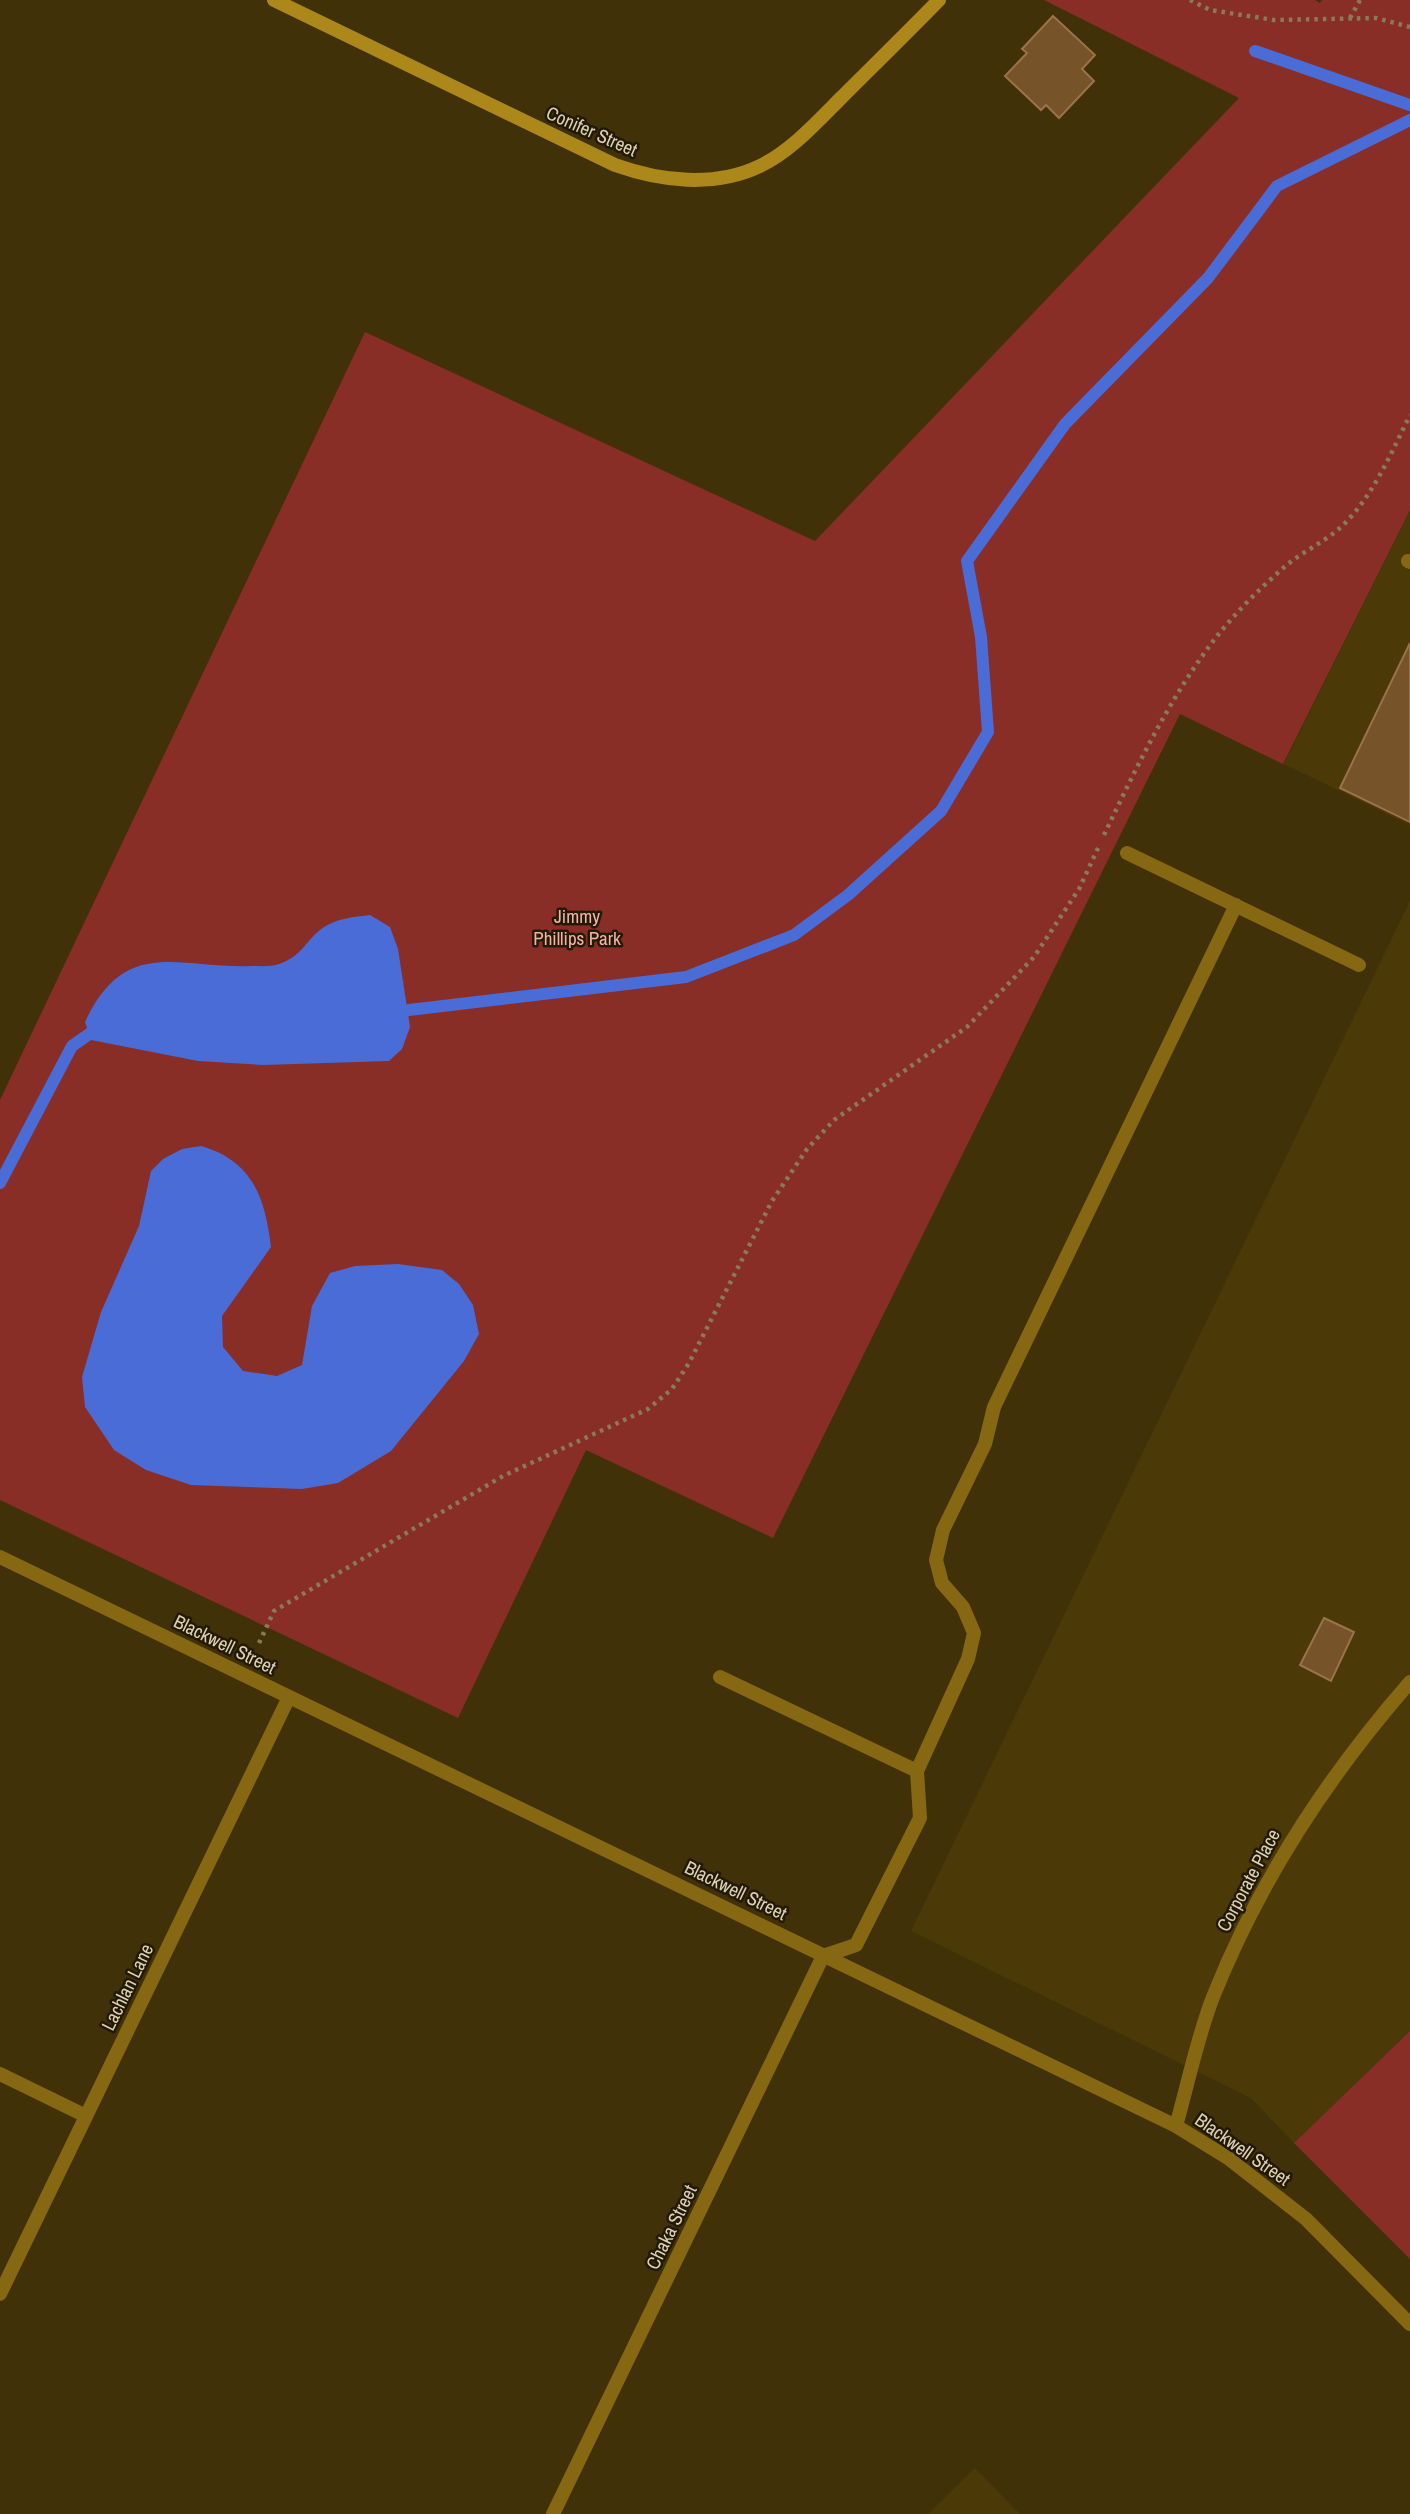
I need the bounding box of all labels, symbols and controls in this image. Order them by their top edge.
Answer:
street label: Conifer Street [542,99,642,163]
park label: Jimmy Phillips Park [533,903,621,951]
street label: Blackwell Street [169,1608,281,1680]
street label: Corporate Place [1210,1824,1286,1936]
street label: Blackwell Street [680,1854,792,1926]
street label: Lachlan Lane [95,1939,159,2035]
street label: Blackwell Street [1190,2107,1296,2192]
street label: Chaka Street [639,2180,703,2274]

